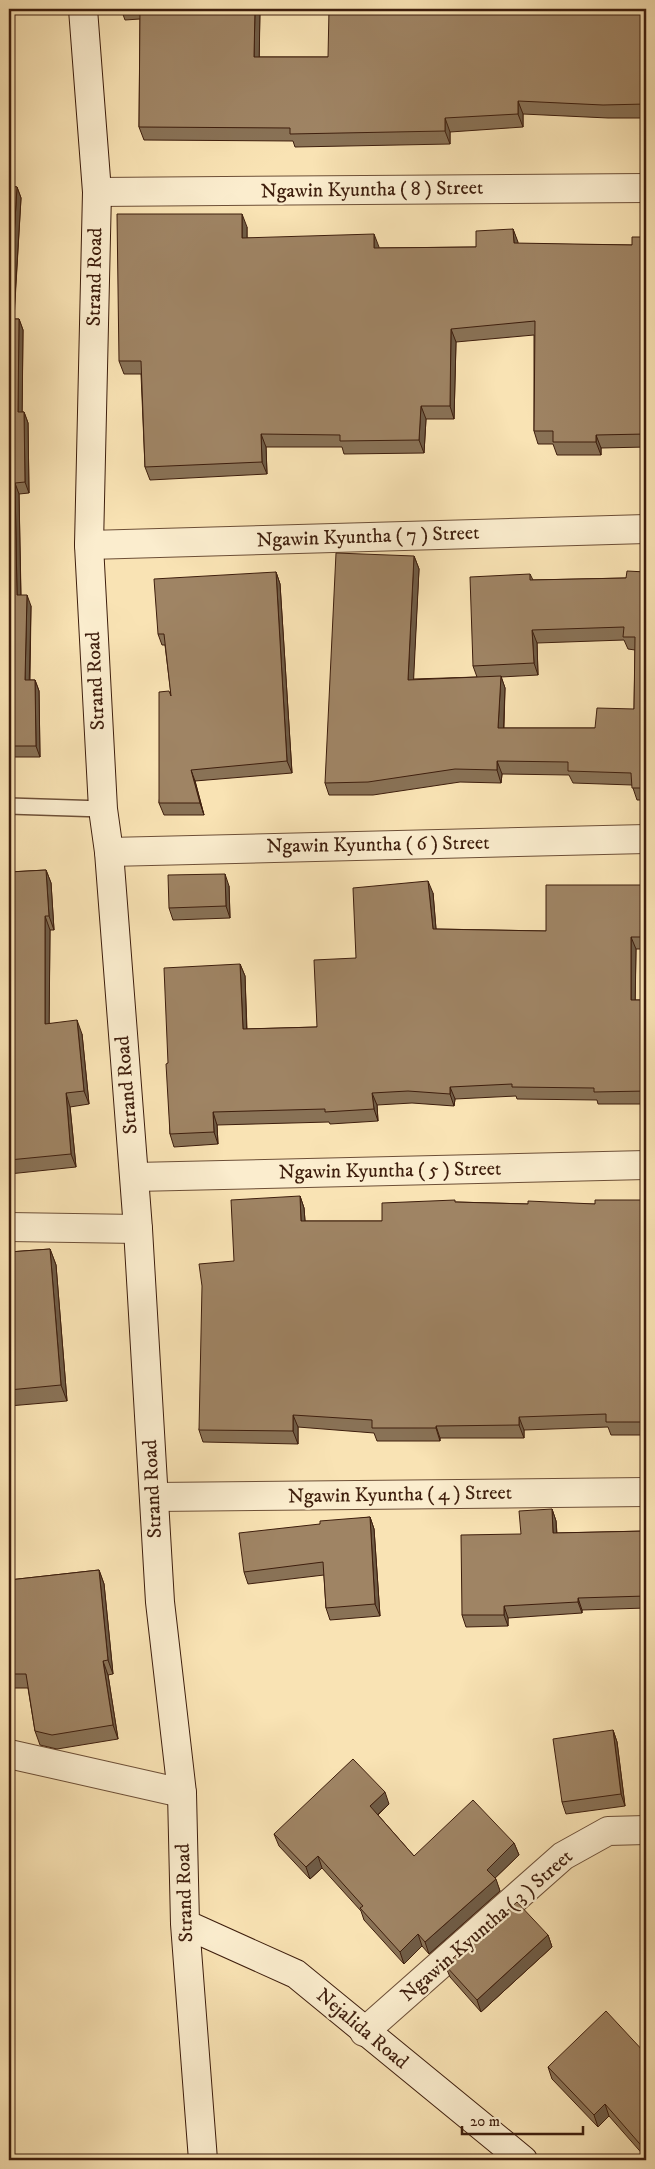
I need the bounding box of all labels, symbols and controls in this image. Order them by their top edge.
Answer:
street label: Ngawin Kyuntha ( 8 ) Street [260,176,484,204]
street label: Strand Road [82,227,108,327]
street label: Ngawin Kyuntha ( 7 ) Street [256,521,480,553]
street label: Strand Road [81,631,111,731]
street label: Ngawin Kyuntha ( 6 ) Street [266,831,490,859]
street label: Strand Road [110,1035,144,1135]
street label: Ngawin Kyuntha ( 5 ) Street [278,1157,502,1185]
street label: Strand Road [138,1439,168,1539]
street label: Ngawin Kyuntha ( 4 ) Street [288,1481,512,1509]
street label: Strand Road [171,1843,199,1943]
street label: Ngawin Kyuntha ( 3 ) Street [396,1844,578,2008]
street label: Nejalida Road [311,1983,413,2075]
scale bar [462,2104,584,2136]
text: 20 m [470,2112,500,2131]

